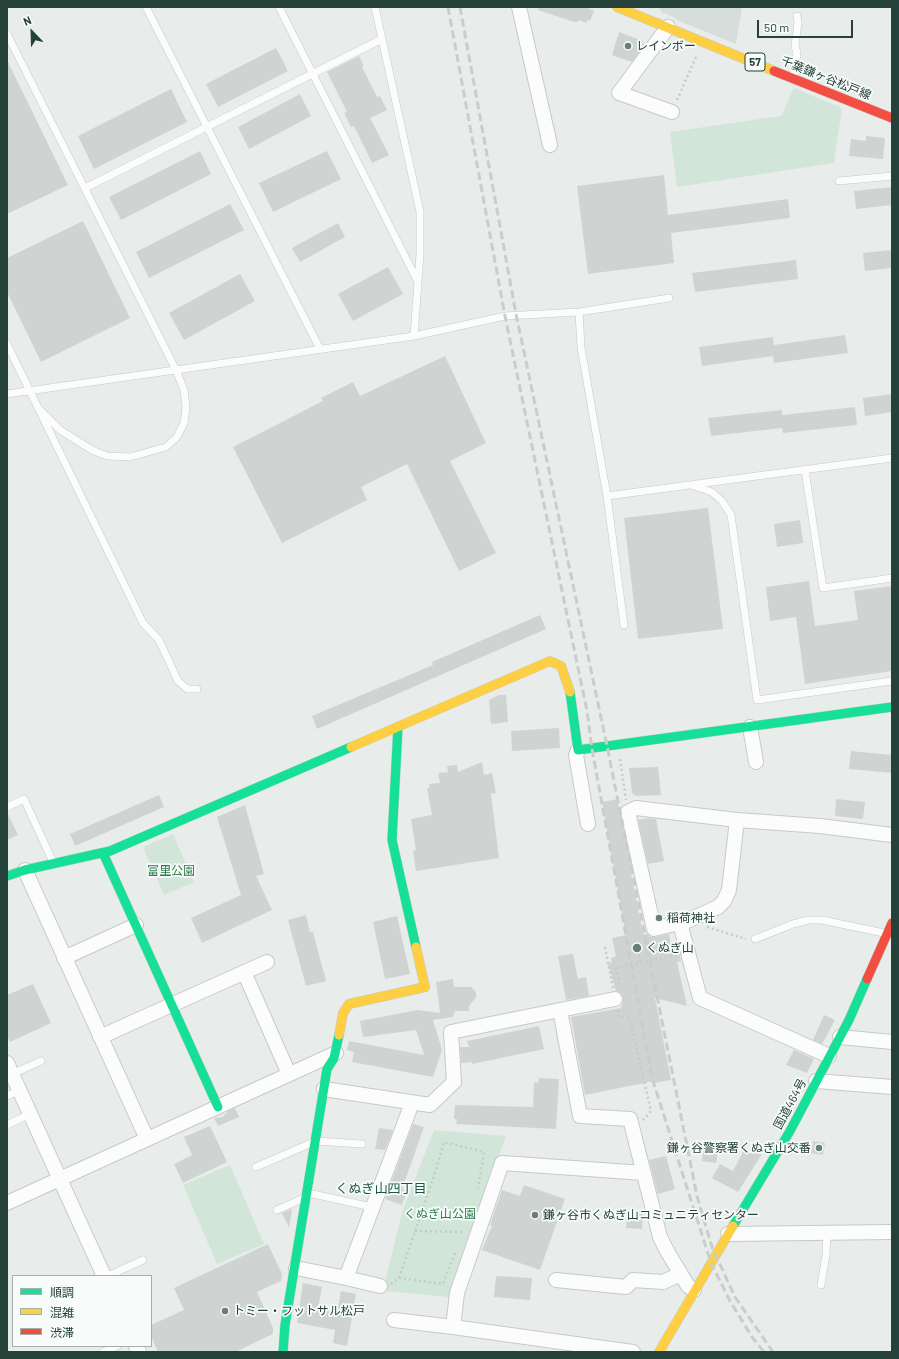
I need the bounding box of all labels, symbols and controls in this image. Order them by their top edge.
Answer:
north arrow [12,12,52,52]
scale bar [759,12,855,38]
text: N [21,13,33,28]
text: 50 m [764,20,789,34]
place label: レインボー [636,39,696,53]
marker: レインボー [623,41,633,51]
road number: 57 [745,53,765,71]
street label: 千葉鎌ヶ谷松戸線 [779,53,873,103]
park label: 富里公園 [147,864,195,878]
place label: 稲荷神社 [667,911,715,925]
marker: 稲荷神社 [654,913,664,923]
place label: くぬぎ山 [646,941,694,955]
marker: くぬぎ山 [631,942,643,954]
street label: 国道464号 [771,1076,809,1132]
place label: 鎌ヶ谷警察署くぬぎ山交番 [667,1141,811,1155]
marker: 鎌ヶ谷警察署くぬぎ山交番 [814,1143,824,1153]
district label: くぬぎ山四丁目 [336,1181,426,1197]
park label: くぬぎ山公園 [404,1207,476,1221]
place label: 鎌ヶ谷市くぬぎ山コミュニティセンター [543,1208,759,1222]
marker: 鎌ヶ谷市くぬぎ山コミュニティセンター [530,1210,540,1220]
legend [12,1275,152,1347]
text: 順調 [50,1285,74,1299]
place label: トミー・フットサル松戸 [233,1304,365,1318]
text: 混雑 [50,1305,74,1319]
marker: トミー・フットサル松戸 [220,1306,230,1316]
text: 渋滞 [50,1325,74,1339]

